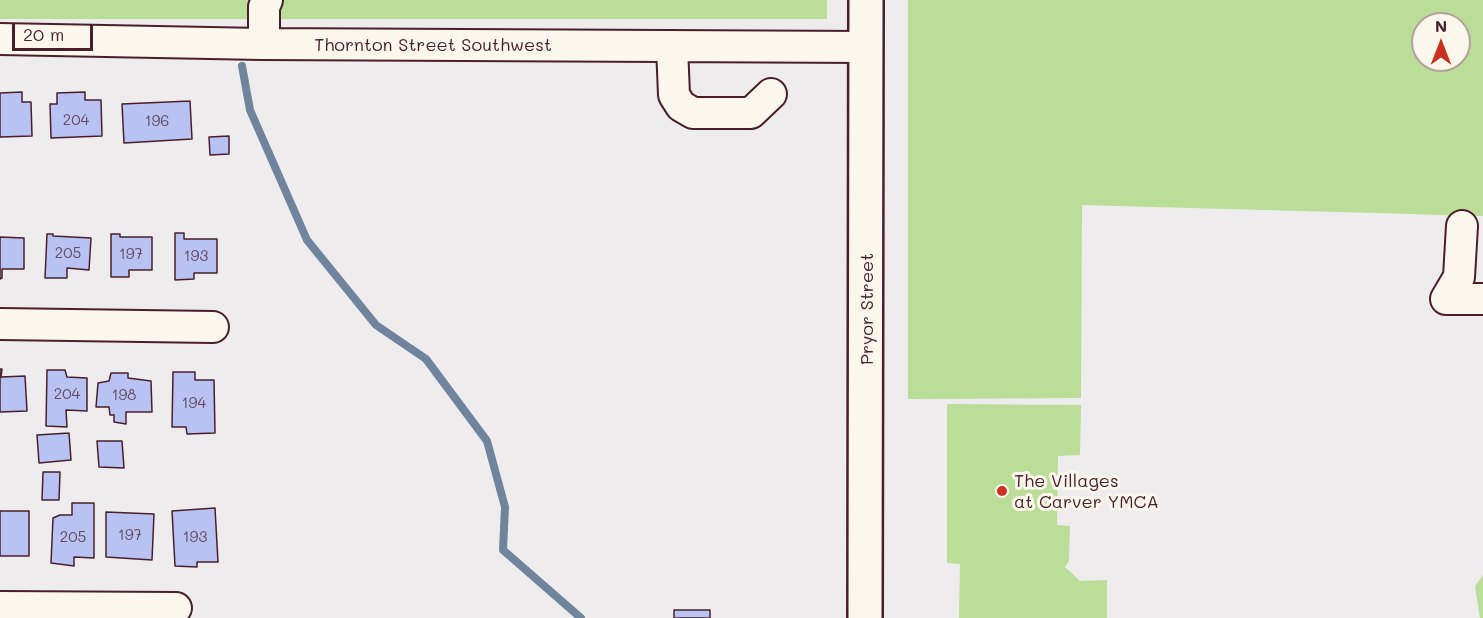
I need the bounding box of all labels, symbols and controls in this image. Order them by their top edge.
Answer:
scale bar [15,12,96,50]
north arrow [1411,12,1471,72]
text: N [1435,15,1447,36]
text: 20 m [23,22,64,46]
street label: Thornton Street Southwest [314,34,552,56]
house number: 204 [63,111,89,129]
house number: 196 [145,112,169,130]
house number: 205 [55,244,81,262]
house number: 197 [119,245,143,263]
house number: 193 [184,247,208,265]
street label: Pryor Street [856,253,878,365]
house number: 204 [54,385,80,403]
house number: 198 [112,386,136,404]
house number: 194 [182,394,206,412]
place label: The Villages at Carver YMCA [1014,470,1159,512]
marker: The Villages at Carver YMCA [995,484,1009,498]
house number: 197 [118,526,142,544]
house number: 205 [60,528,86,546]
house number: 193 [183,528,207,546]

